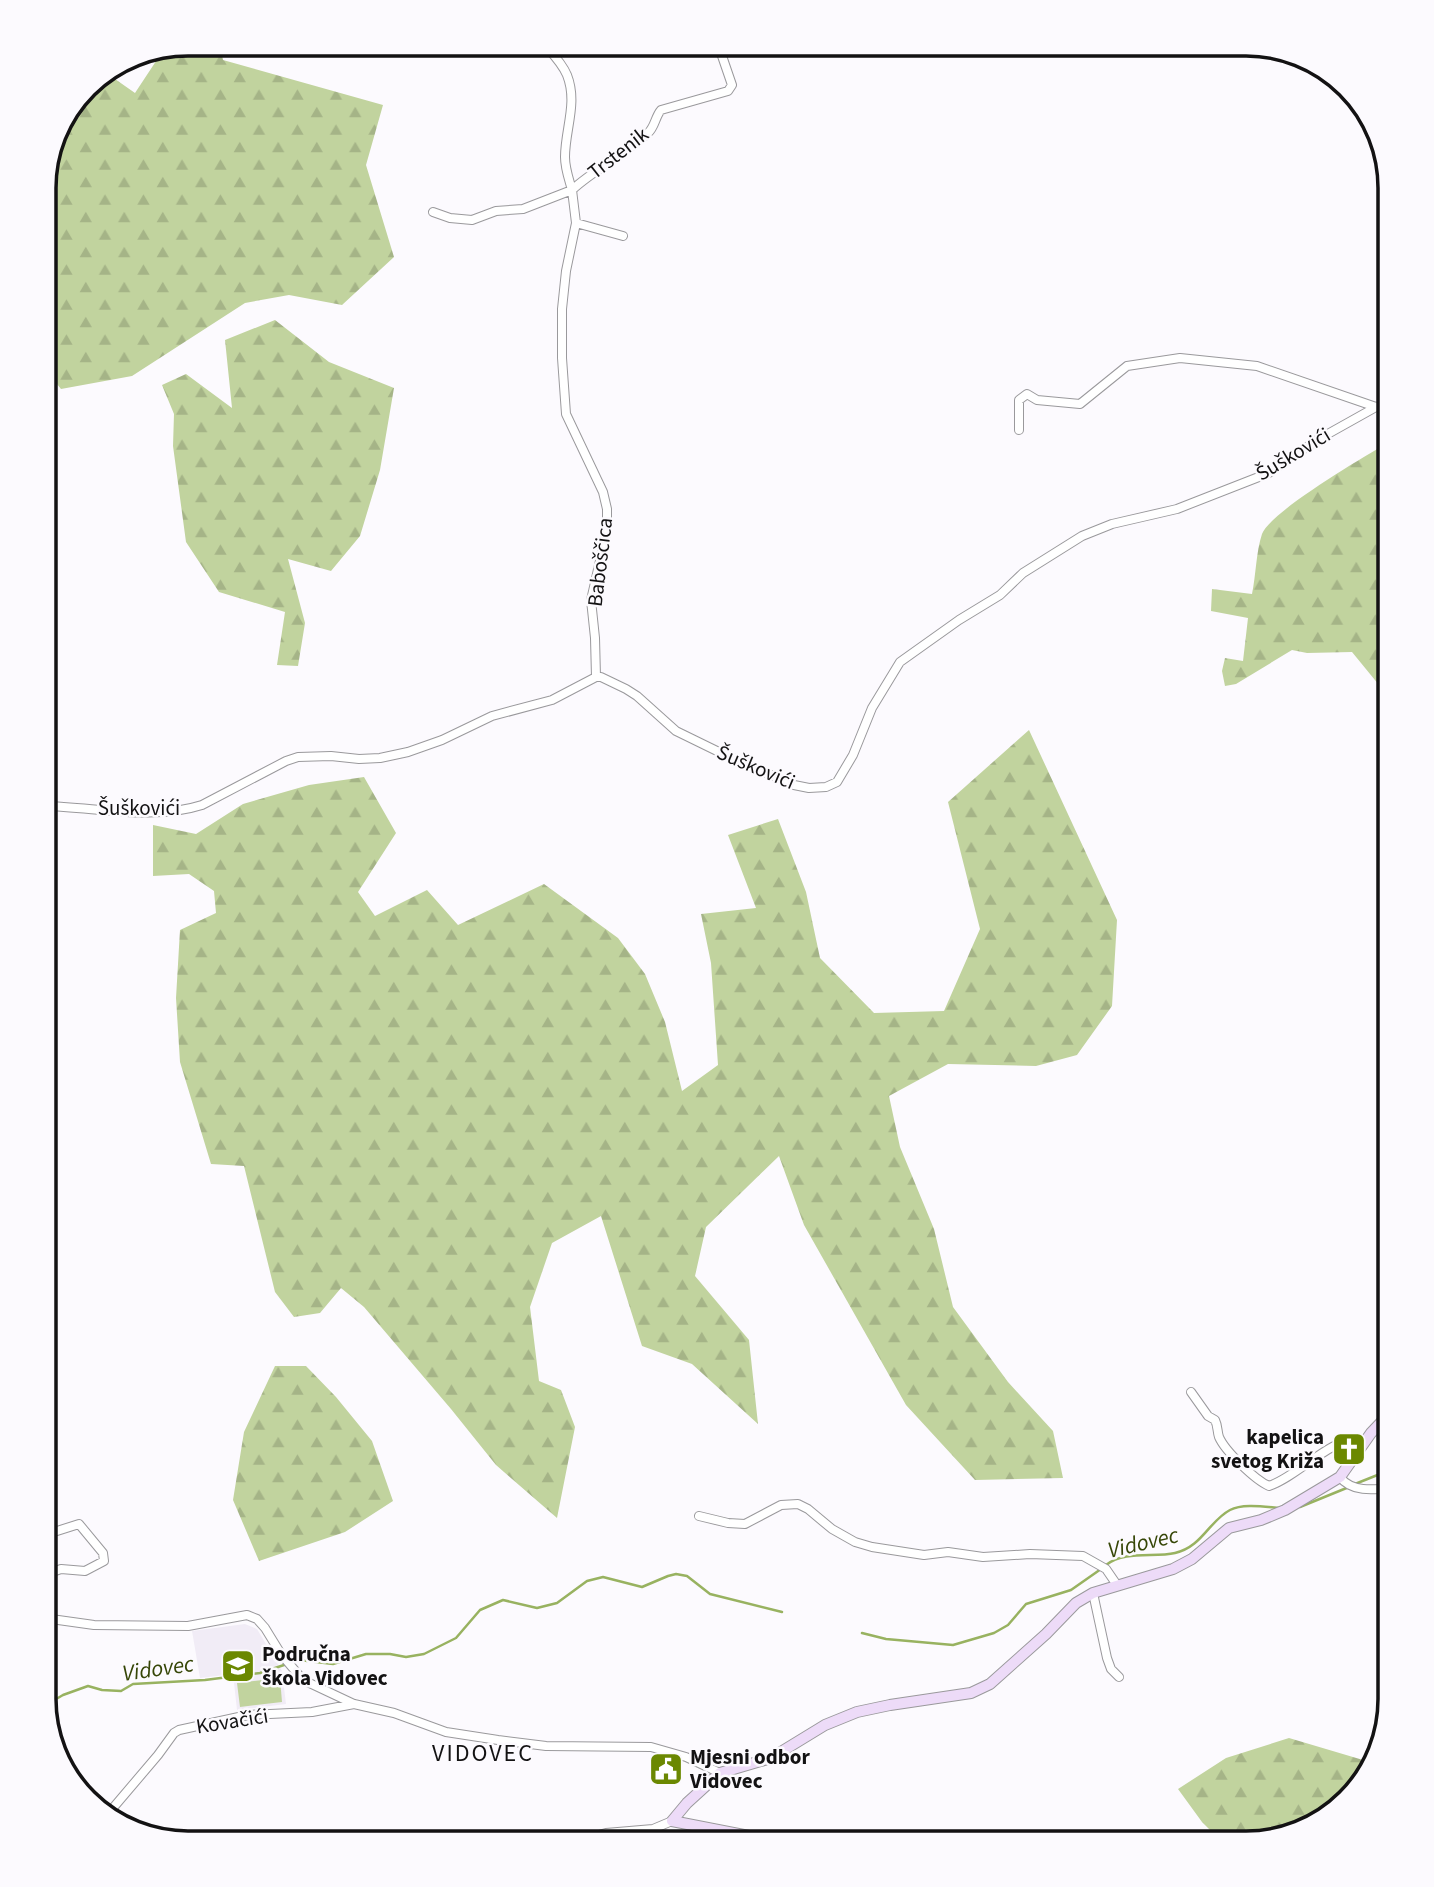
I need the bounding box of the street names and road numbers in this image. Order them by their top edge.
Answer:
street label: Trstenik [581,119,655,186]
street label: Šuškovići [1250,420,1336,488]
street label: Baboščica [580,516,620,608]
street label: Šuškovići [712,737,800,797]
street label: Šuškovići [98,793,180,823]
street label: Kovačići [194,1700,270,1742]

